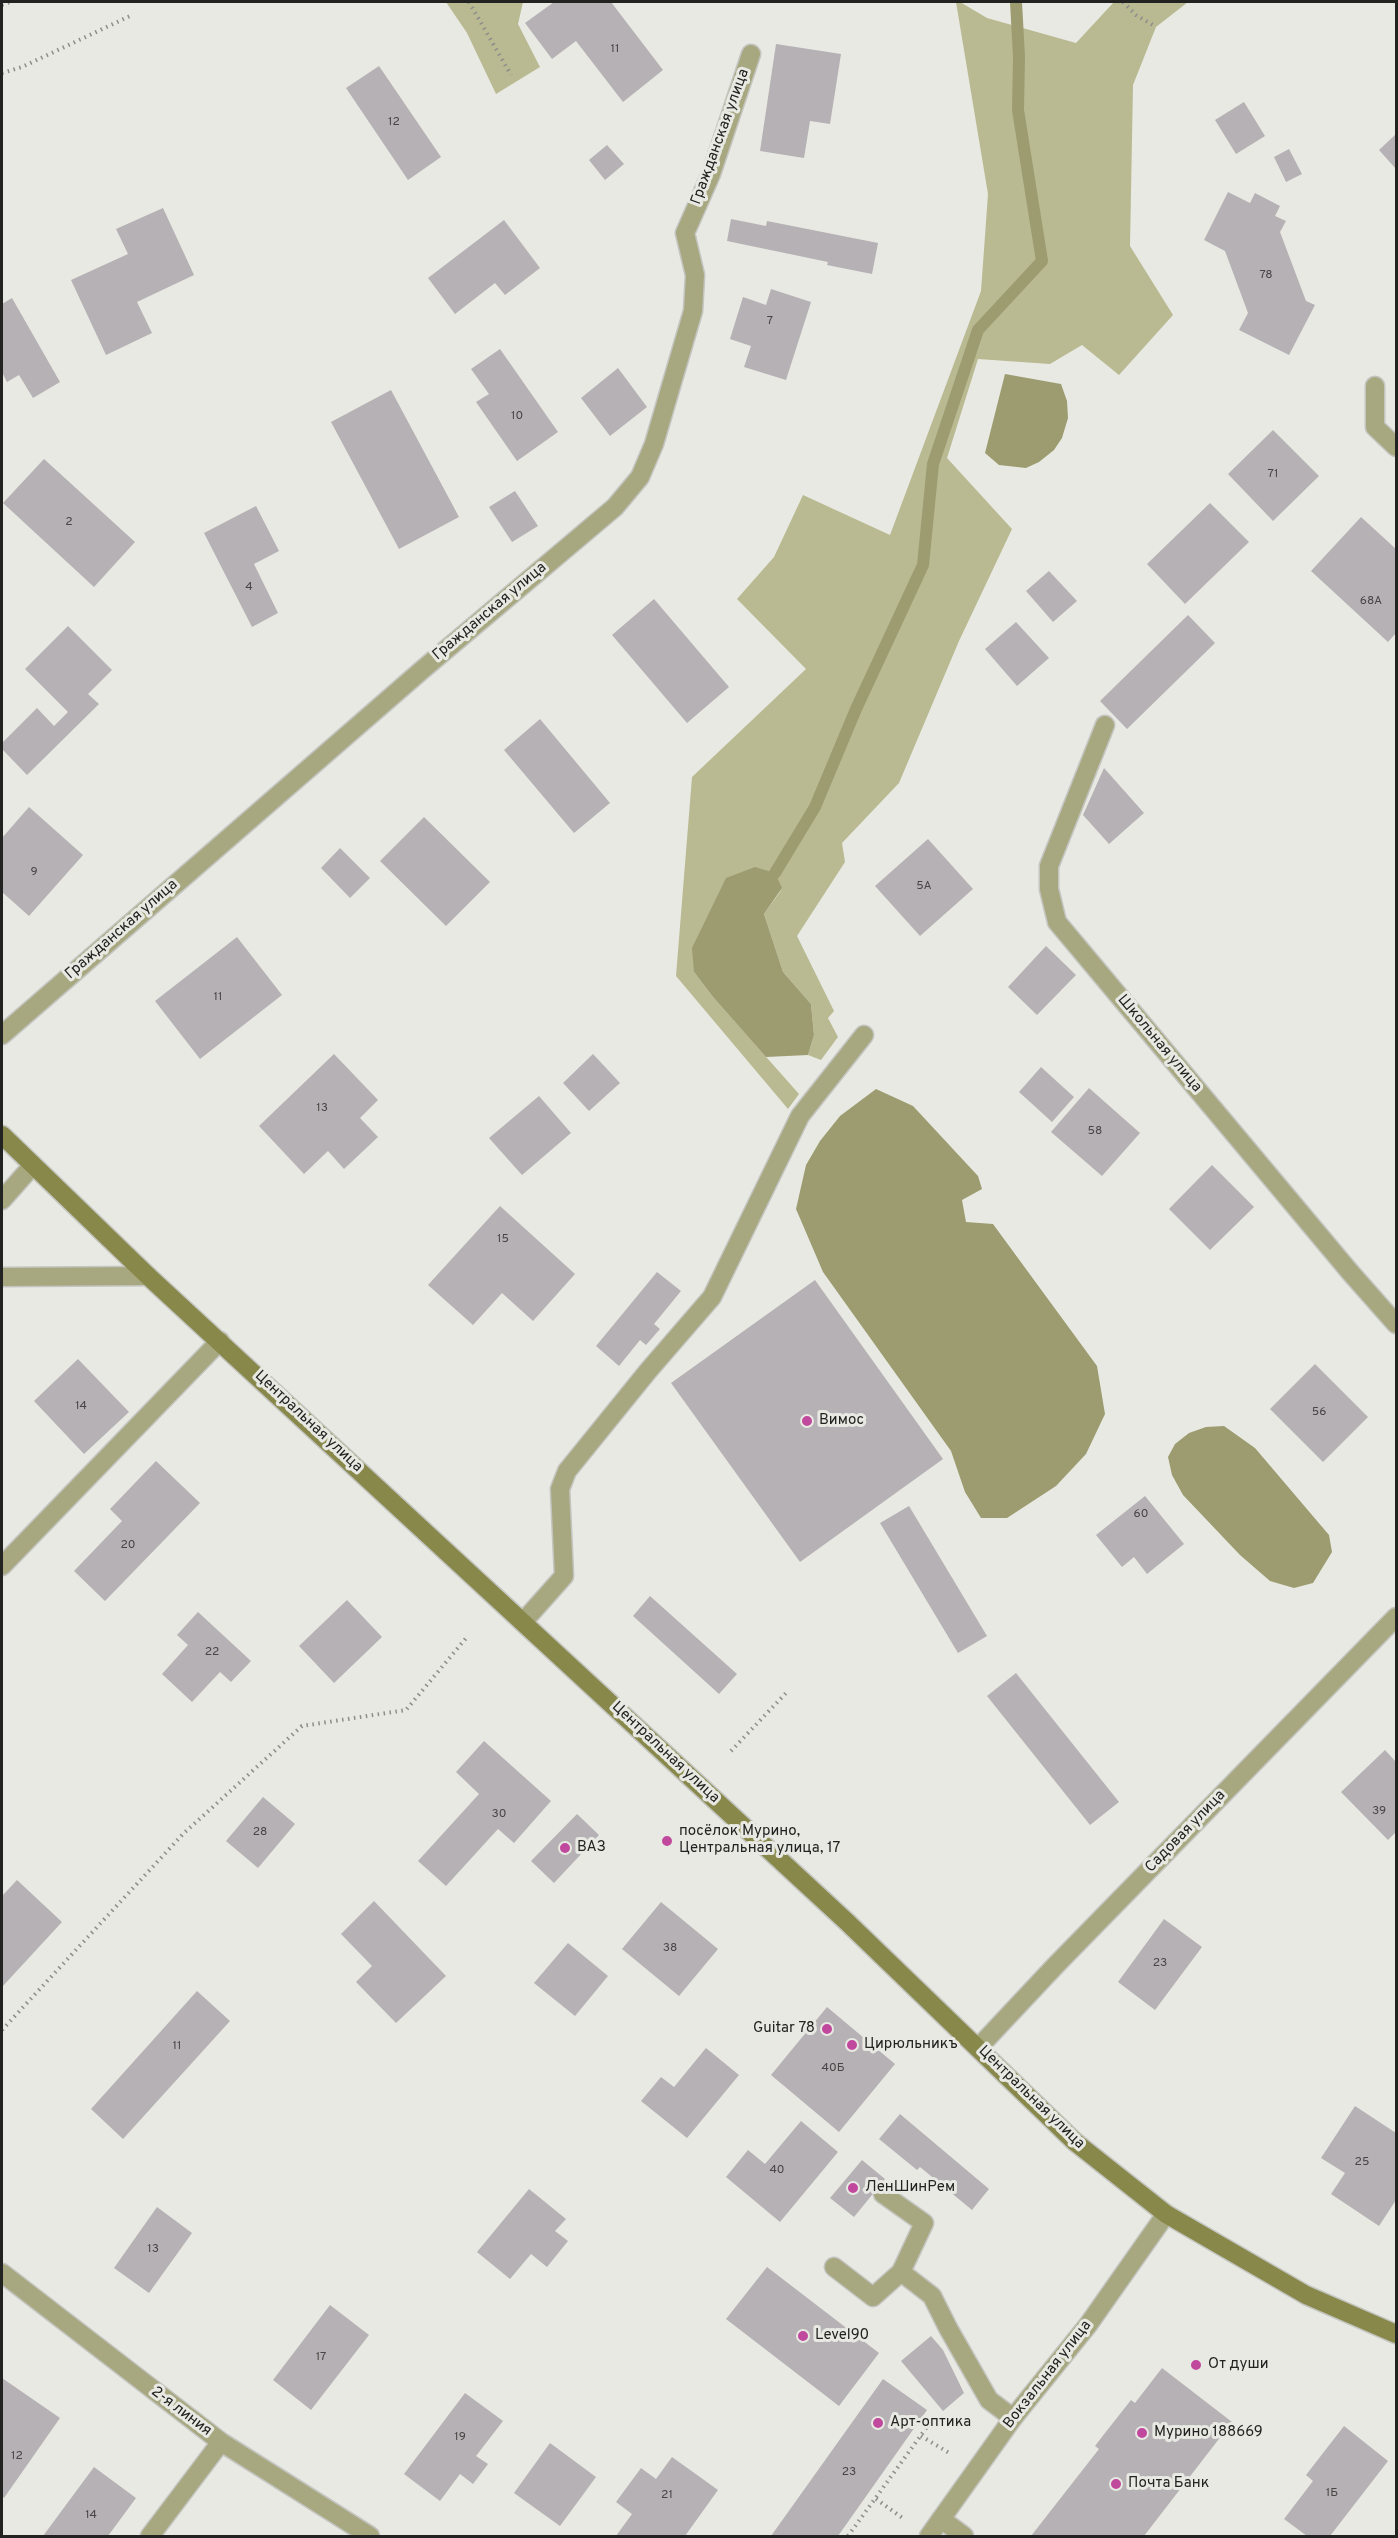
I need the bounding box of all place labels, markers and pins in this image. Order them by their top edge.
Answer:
place label: Вимос [819,1412,864,1430]
marker: Вимос [800,1414,814,1428]
place label: посёлок Мурино, Центральная улица, 17 [679,1823,840,1858]
marker: посёлок Мурино, Центральная улица, 17 [660,1834,674,1848]
place label: ВАЗ [577,1839,606,1857]
marker: ВАЗ [558,1841,572,1855]
place label: Guitar 78 [753,2020,815,2038]
marker: Guitar 78 [820,2022,834,2036]
place label: Цирюльникъ [864,2036,958,2054]
marker: Цирюльникъ [845,2038,859,2052]
place label: ЛенШинРем [865,2179,955,2197]
marker: ЛенШинРем [846,2181,860,2195]
place label: Level90 [815,2327,869,2345]
marker: Level90 [796,2329,810,2343]
place label: От души [1208,2356,1268,2374]
marker: От души [1189,2358,1203,2372]
place label: Арт-оптика [890,2414,971,2432]
marker: Арт-оптика [871,2416,885,2430]
place label: Мурино 188669 [1154,2424,1263,2442]
marker: Мурино 188669 [1135,2426,1149,2440]
place label: Почта Банк [1128,2475,1209,2493]
marker: Почта Банк [1109,2477,1123,2491]

